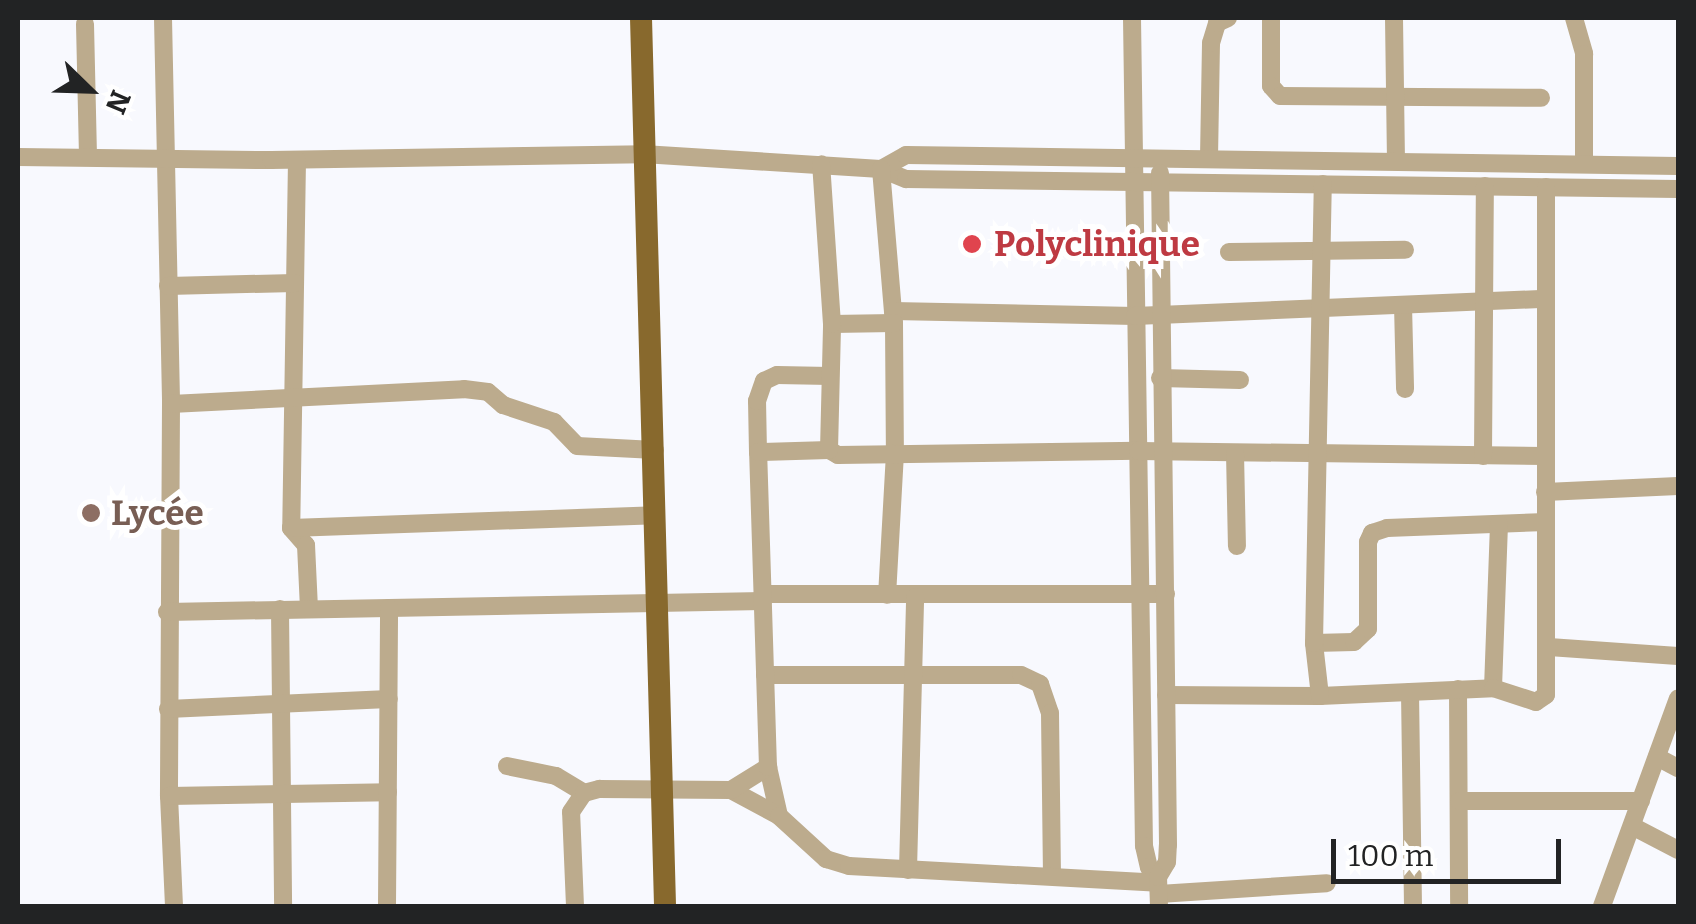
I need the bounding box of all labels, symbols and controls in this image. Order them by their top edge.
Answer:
north arrow [40,40,140,140]
text: N [99,86,137,118]
place label: Polyclinique [994,223,1200,265]
marker: Polyclinique [959,231,985,257]
place label: Lycée [111,492,204,534]
marker: Lycée [80,502,102,524]
scale bar [1336,819,1566,881]
text: 100 m [1348,838,1433,874]

